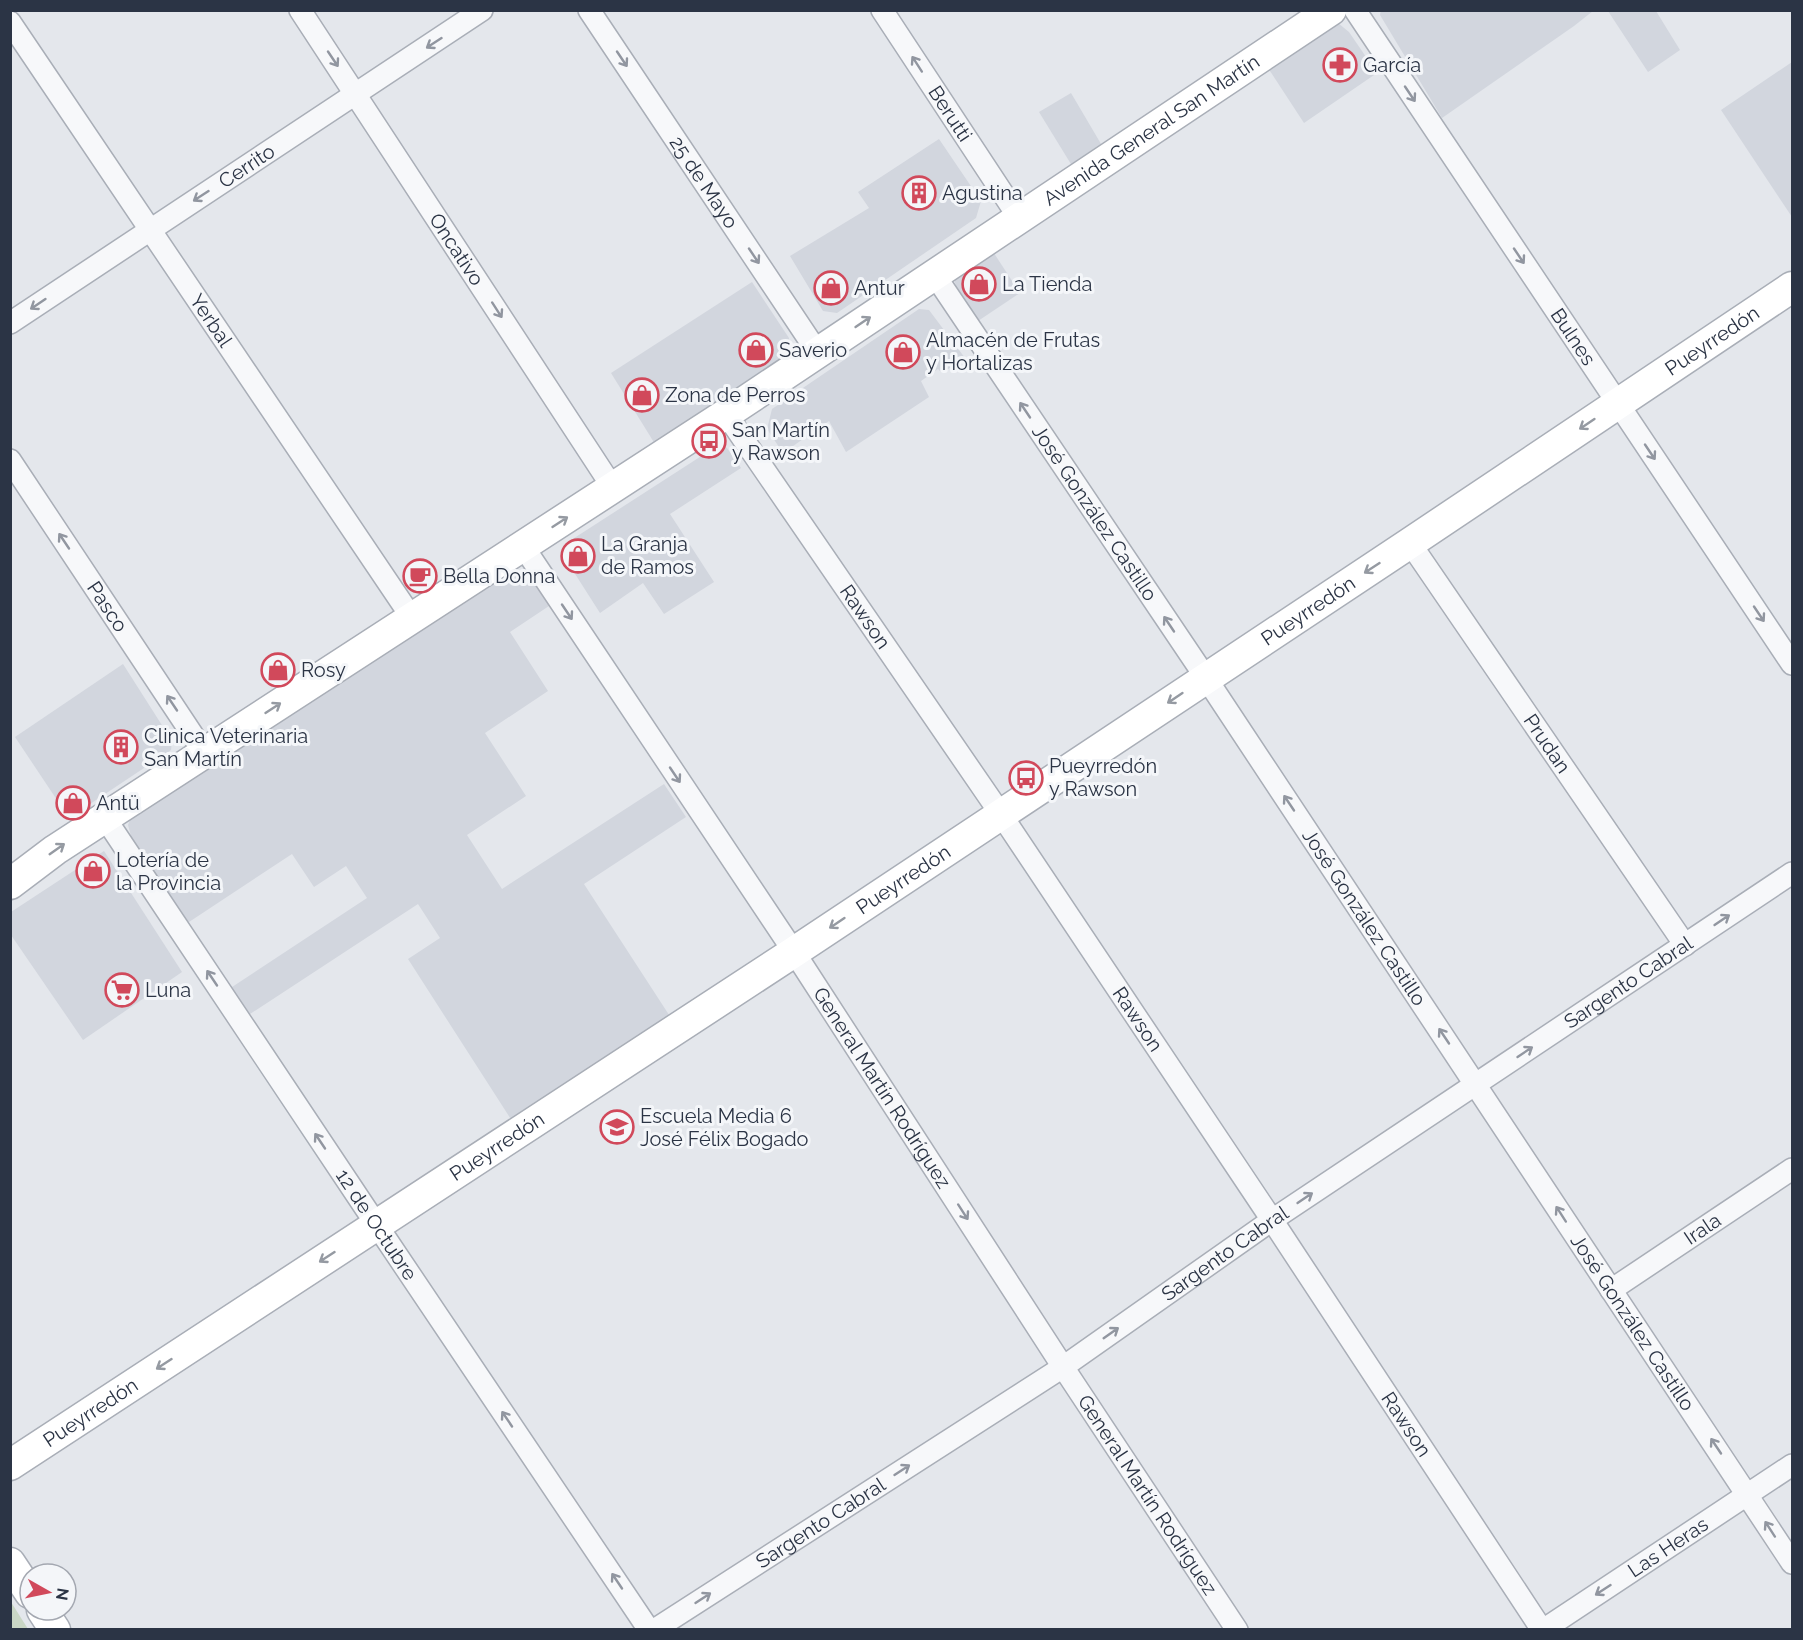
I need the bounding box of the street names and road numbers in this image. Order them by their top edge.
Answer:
street label: Avenida General San Martín [1039,49,1264,211]
street label: Berutti [923,81,977,146]
street label: 25 de Mayo [664,131,743,233]
street label: Cerrito [214,139,279,193]
street label: Oncativo [424,209,489,290]
street label: Yerbal [185,289,238,352]
street label: Pueyrredón [1660,300,1764,381]
street label: Bulnes [1546,304,1601,370]
street label: José González Castillo [1027,420,1163,605]
street label: Pueyrredón [1256,571,1360,651]
street label: Pasco [82,577,133,637]
street label: Rawson [835,580,896,654]
street label: Prudan [1519,709,1576,778]
street label: José González Castillo [1297,824,1432,1010]
street label: Pueyrredón [852,840,955,919]
street label: Sargento Cabral [1559,931,1697,1034]
street label: Rawson [1108,982,1168,1056]
street label: General Martín Rodríguez [808,983,956,1193]
street label: Pueyrredón [445,1107,549,1186]
street label: 12 de Octubre [331,1164,423,1285]
street label: Sargento Cabral [1157,1200,1293,1306]
street label: Irala [1679,1208,1725,1250]
street label: José González Castillo [1566,1230,1700,1415]
street label: Pueyrredón [39,1373,142,1452]
street label: Rawson [1376,1387,1436,1461]
street label: General Martín Rodríguez [1073,1390,1222,1600]
street label: Sargento Cabral [751,1472,890,1573]
street label: Las Heras [1623,1512,1713,1582]

